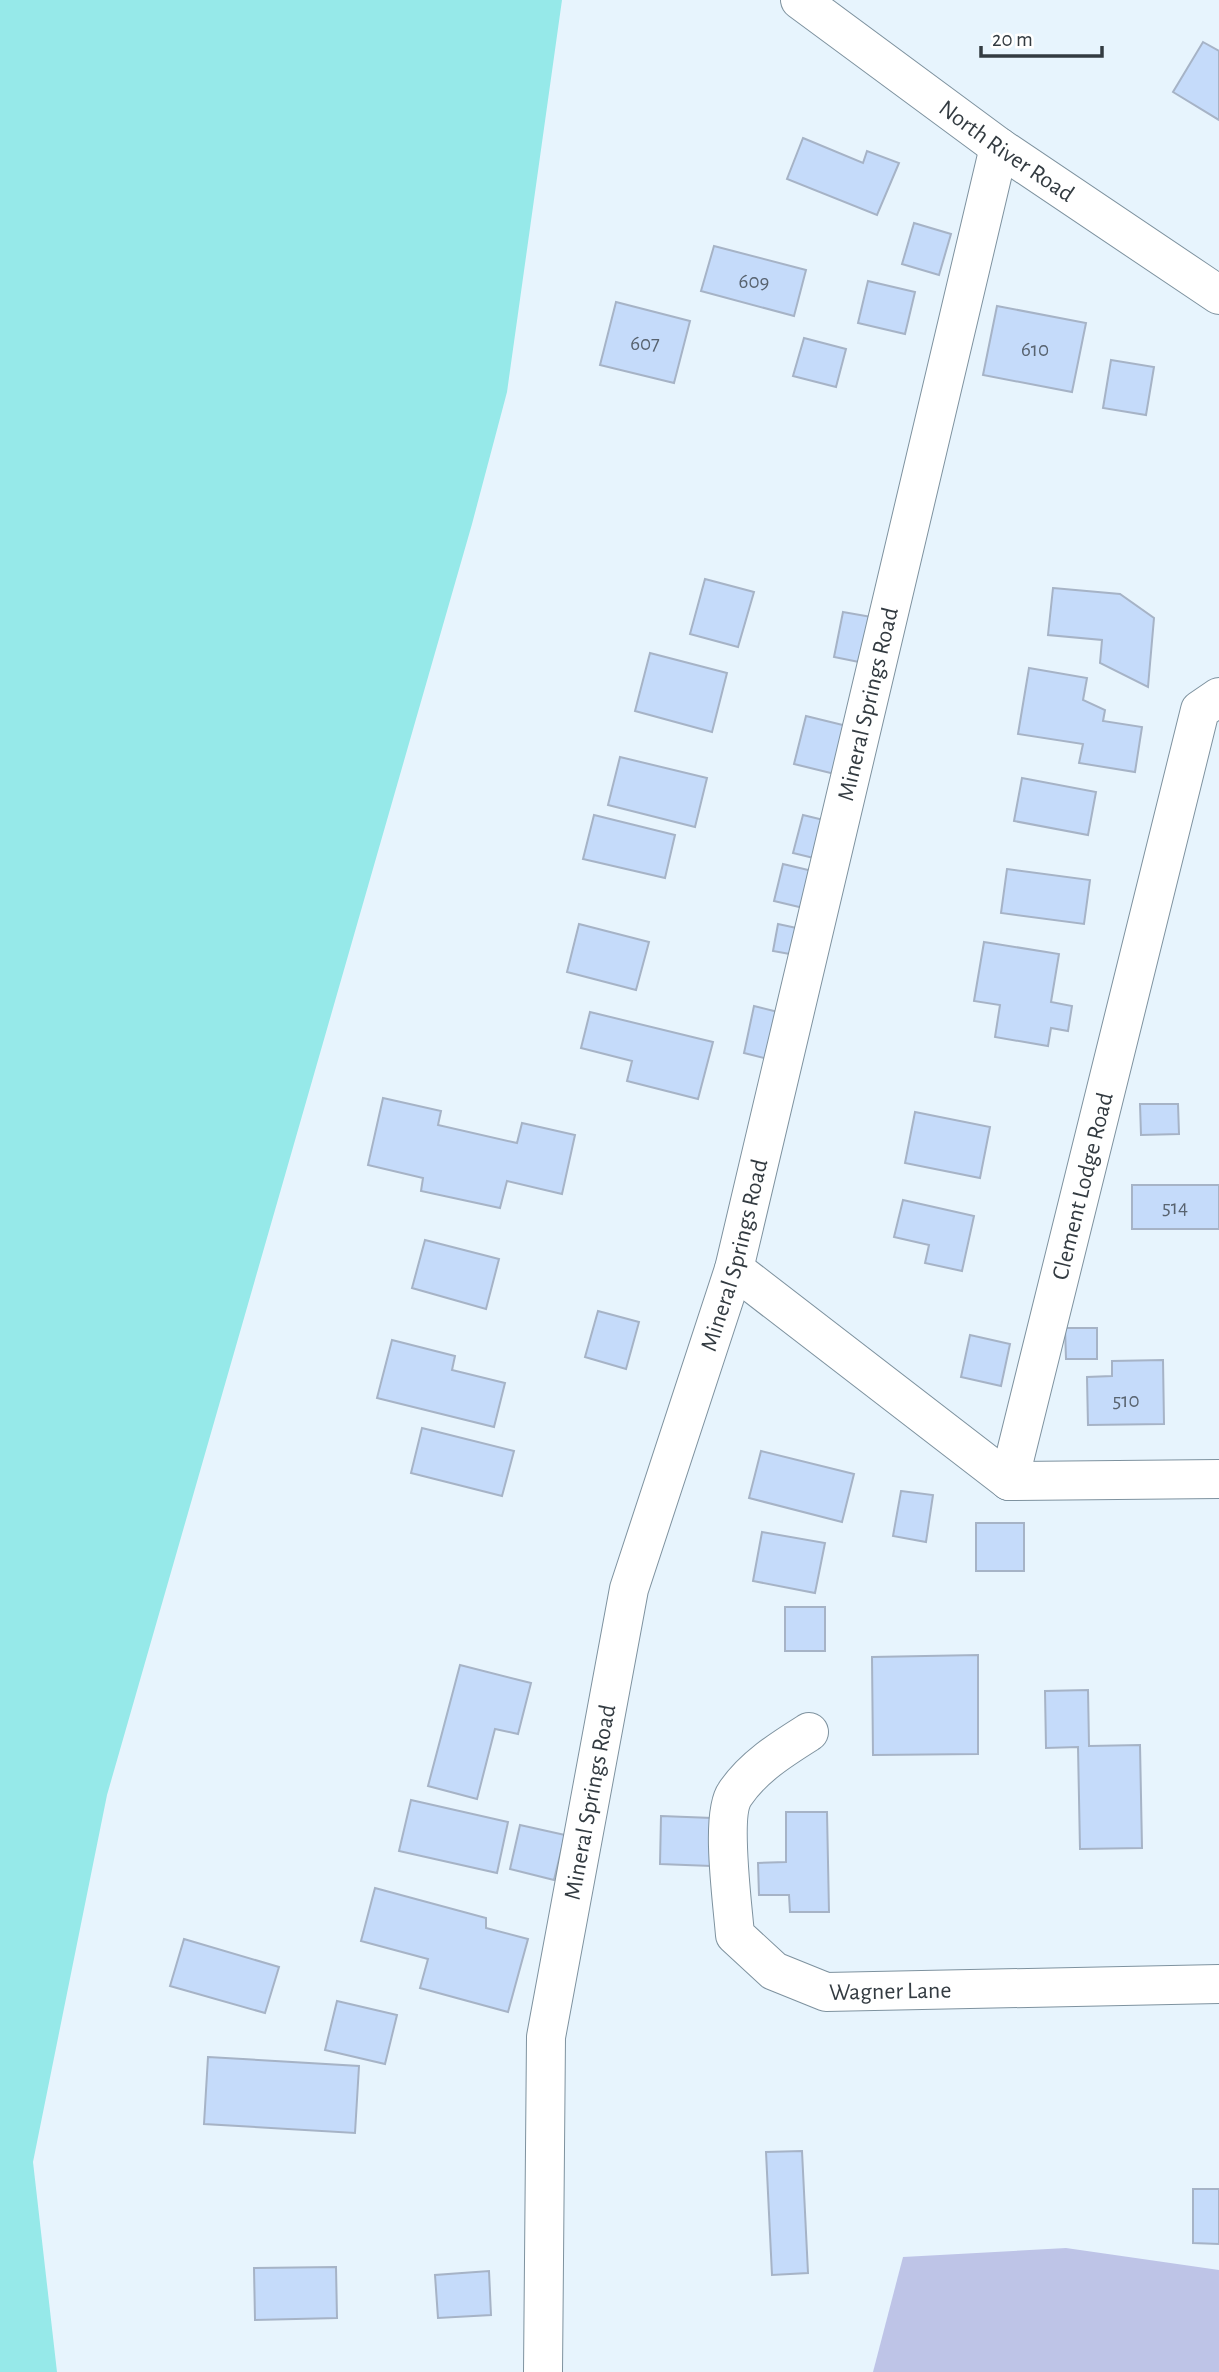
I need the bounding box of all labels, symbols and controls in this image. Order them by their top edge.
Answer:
scale bar [981,14,1102,58]
text: 20 m [992,29,1033,50]
street label: North River Road [934,96,1078,207]
house number: 609 [739,271,769,292]
house number: 607 [630,333,660,354]
house number: 610 [1021,339,1049,360]
street label: Mineral Springs Road [834,605,903,803]
street label: Clement Lodge Road [1048,1090,1118,1282]
street label: Mineral Springs Road [697,1157,773,1354]
house number: 514 [1162,1197,1188,1218]
house number: 510 [1112,1390,1140,1411]
street label: Mineral Springs Road [561,1702,620,1902]
street label: Wagner Lane [829,1978,952,2005]

